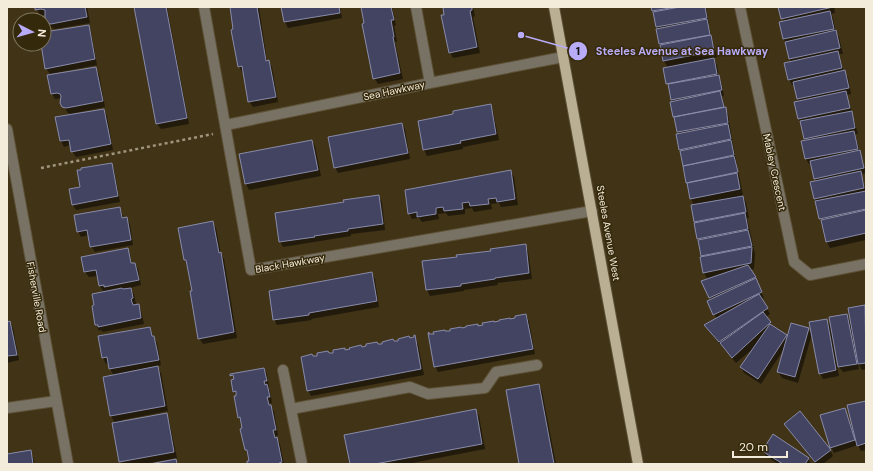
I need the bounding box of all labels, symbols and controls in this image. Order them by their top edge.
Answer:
north arrow [12,12,52,52]
text: N [35,28,49,38]
callout: Steeles Avenue at Sea Hawkway [568,39,776,62]
text: 1 [576,43,580,59]
text: Steeles Avenue at Sea Hawkway [596,44,769,58]
street label: Sea Hawkway [362,78,427,103]
street label: Mabley Crescent [760,132,789,212]
street label: Steeles Avenue West [594,184,623,282]
street label: Black Hawkway [254,251,326,276]
street label: Fisherville Road [24,261,49,333]
scale bar [733,433,787,459]
text: 20 m [739,439,768,455]

